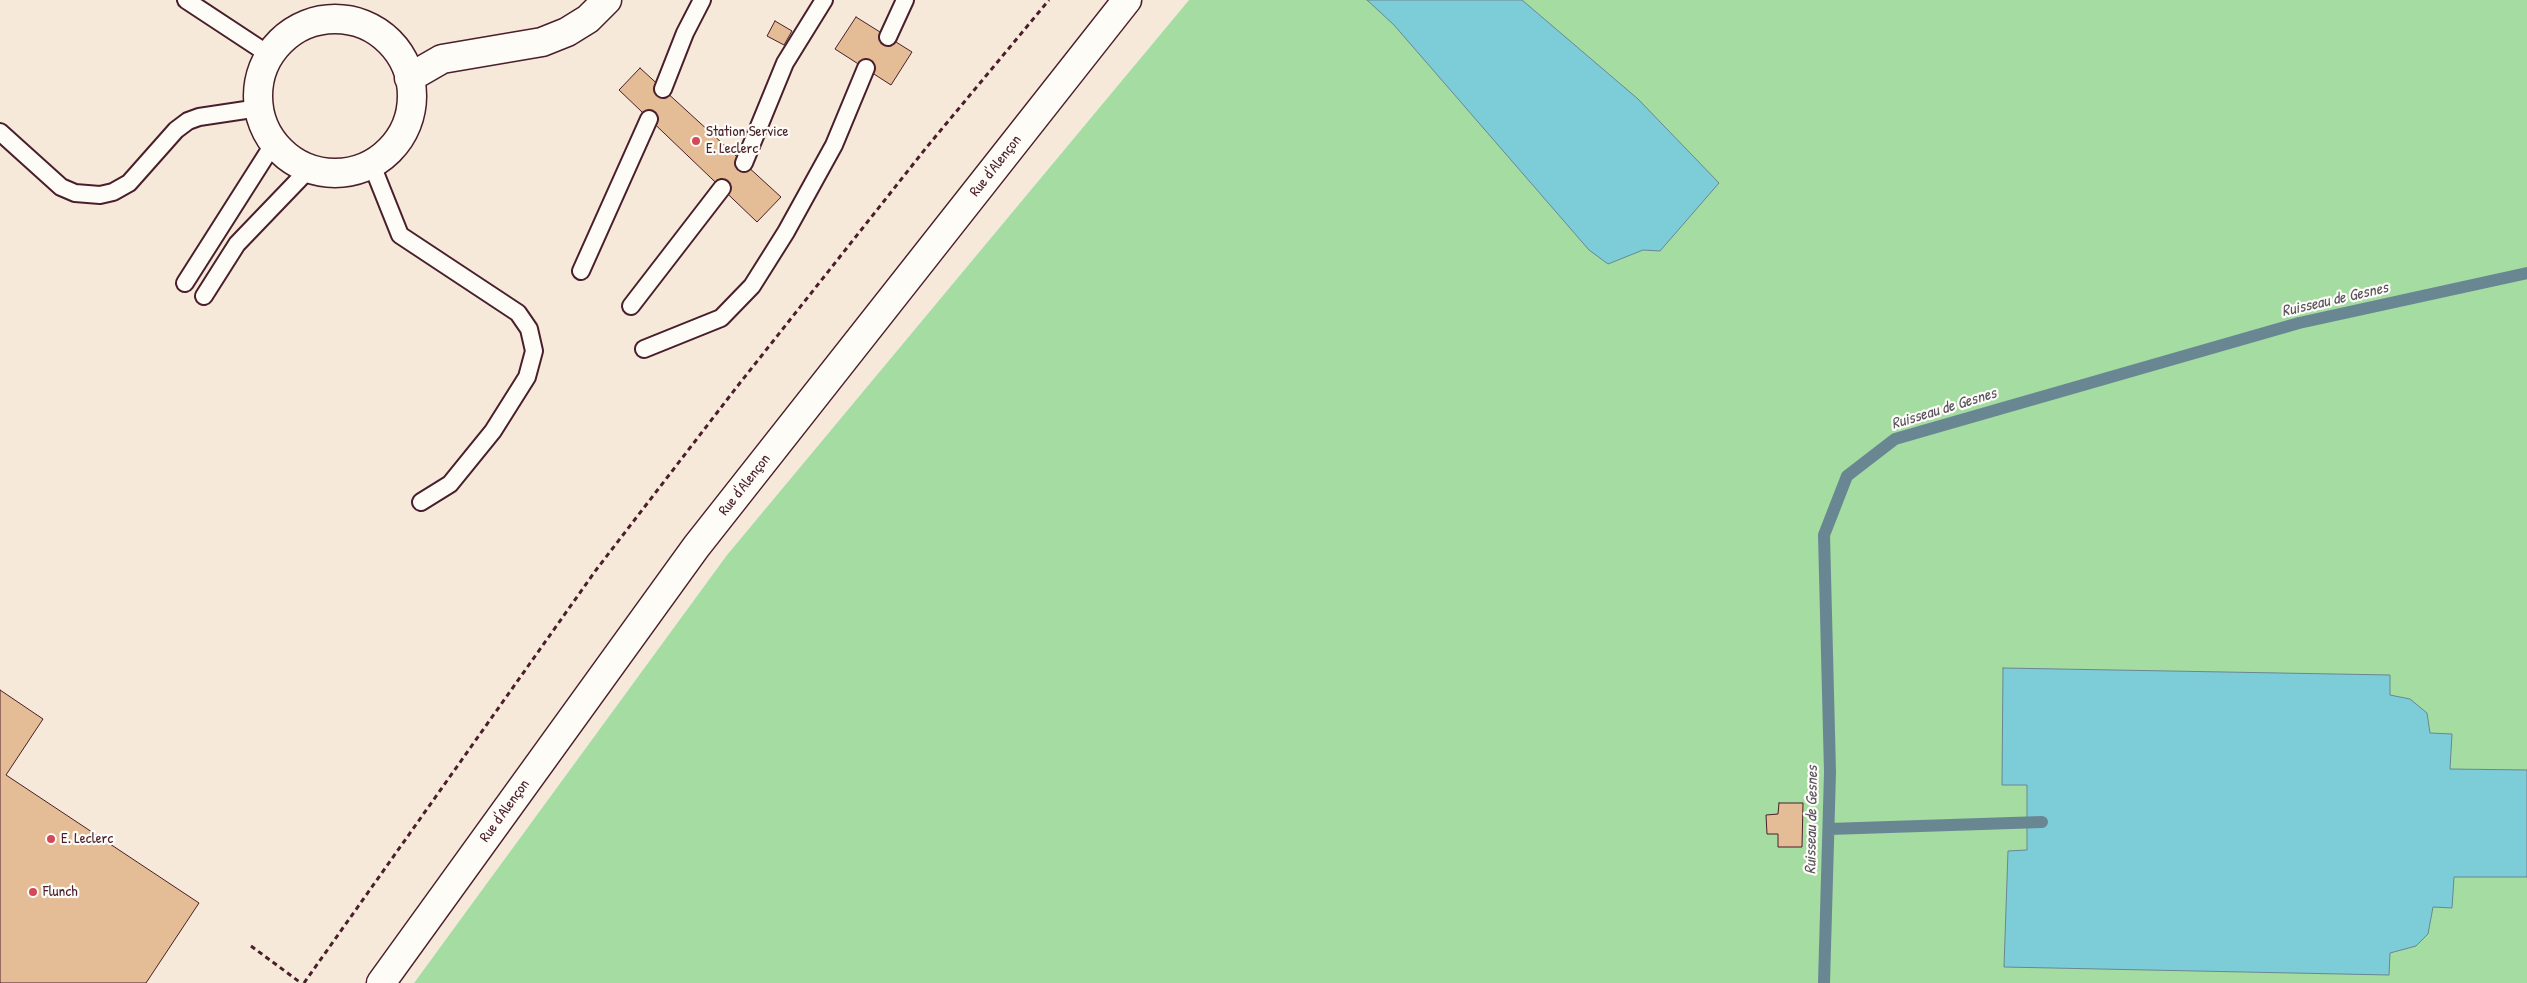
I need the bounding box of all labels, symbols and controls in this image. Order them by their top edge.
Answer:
place label: Station Service E. Leclerc [706,123,788,158]
street label: Rue d'Alençon [966,132,1026,200]
marker: Station Service E. Leclerc [690,135,702,147]
water label: Ruisseau de Gesnes [2280,278,2390,322]
water label: Ruisseau de Gesnes [1889,384,1999,434]
street label: Rue d'Alençon [715,451,775,519]
water label: Ruisseau de Gesnes [1801,766,1823,874]
street label: Rue d'Alençon [476,776,534,846]
place label: E. Leclerc [61,830,113,848]
marker: E. Leclerc [45,833,57,845]
place label: Flunch [43,883,78,901]
marker: Flunch [27,886,39,898]

